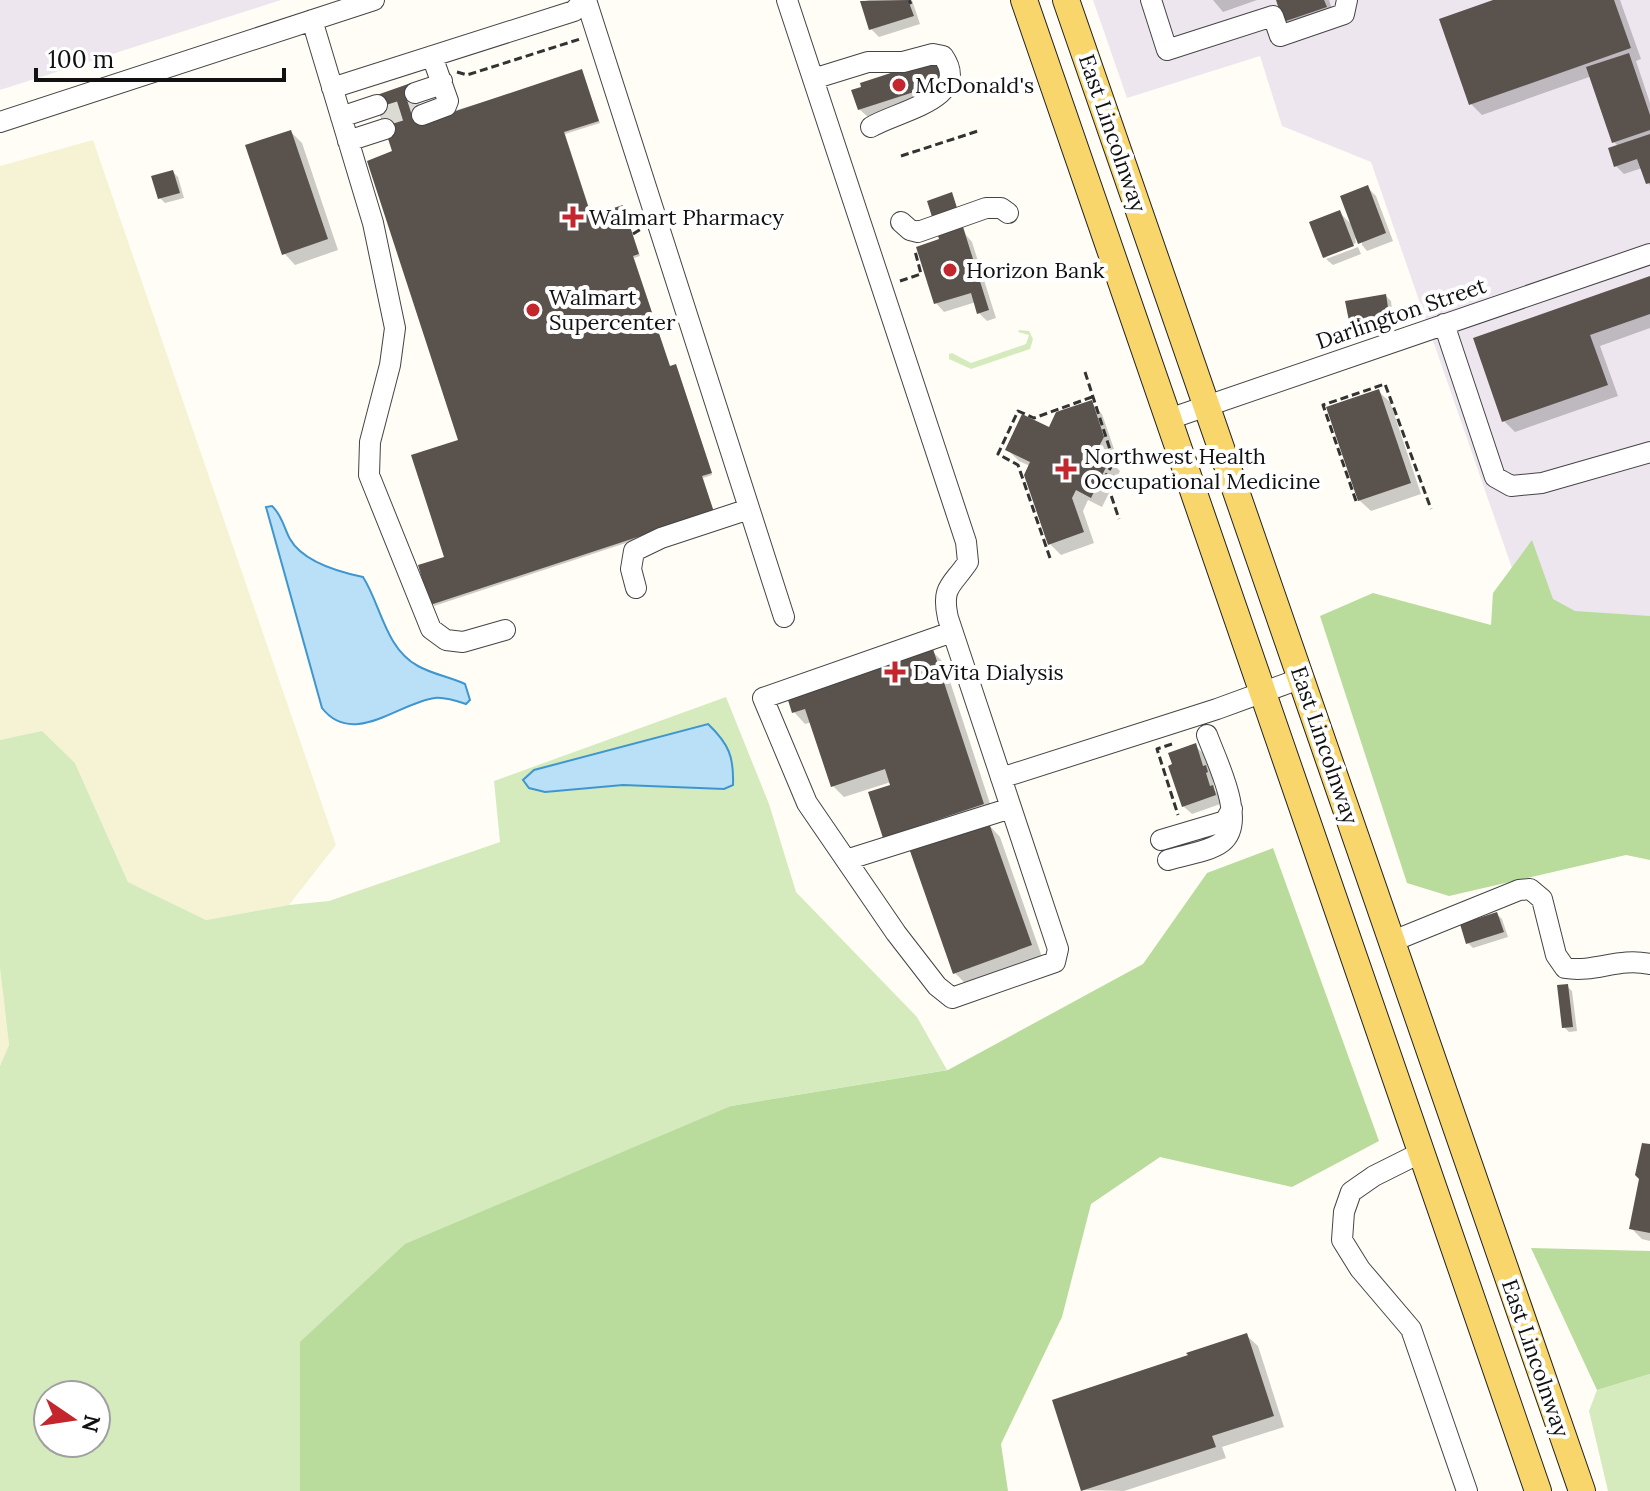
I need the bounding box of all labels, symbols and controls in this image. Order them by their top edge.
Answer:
scale bar [36,32,284,82]
text: 100 m [48,44,114,75]
street label: East Lincolnway [1073,50,1153,216]
place label: McDonald's [915,71,1034,99]
marker: McDonald's [890,76,908,94]
place label: Walmart Pharmacy [589,203,784,231]
marker: Walmart Pharmacy [564,208,582,226]
place label: Horizon Bank [966,256,1105,284]
marker: Horizon Bank [941,261,959,279]
street label: Darlington Street [1312,271,1490,355]
place label: Walmart Supercenter [549,283,676,336]
marker: Walmart Supercenter [524,301,542,319]
place label: Northwest Health Occupational Medicine [1084,442,1321,495]
marker: Northwest Health Occupational Medicine [1055,458,1077,480]
place label: DaVita Dialysis [913,658,1064,686]
marker: DaVita Dialysis [884,661,906,683]
street label: East Lincolnway [1285,662,1365,828]
street label: East Lincolnway [1496,1275,1576,1441]
north arrow [32,1379,112,1459]
text: N [76,1412,107,1435]

